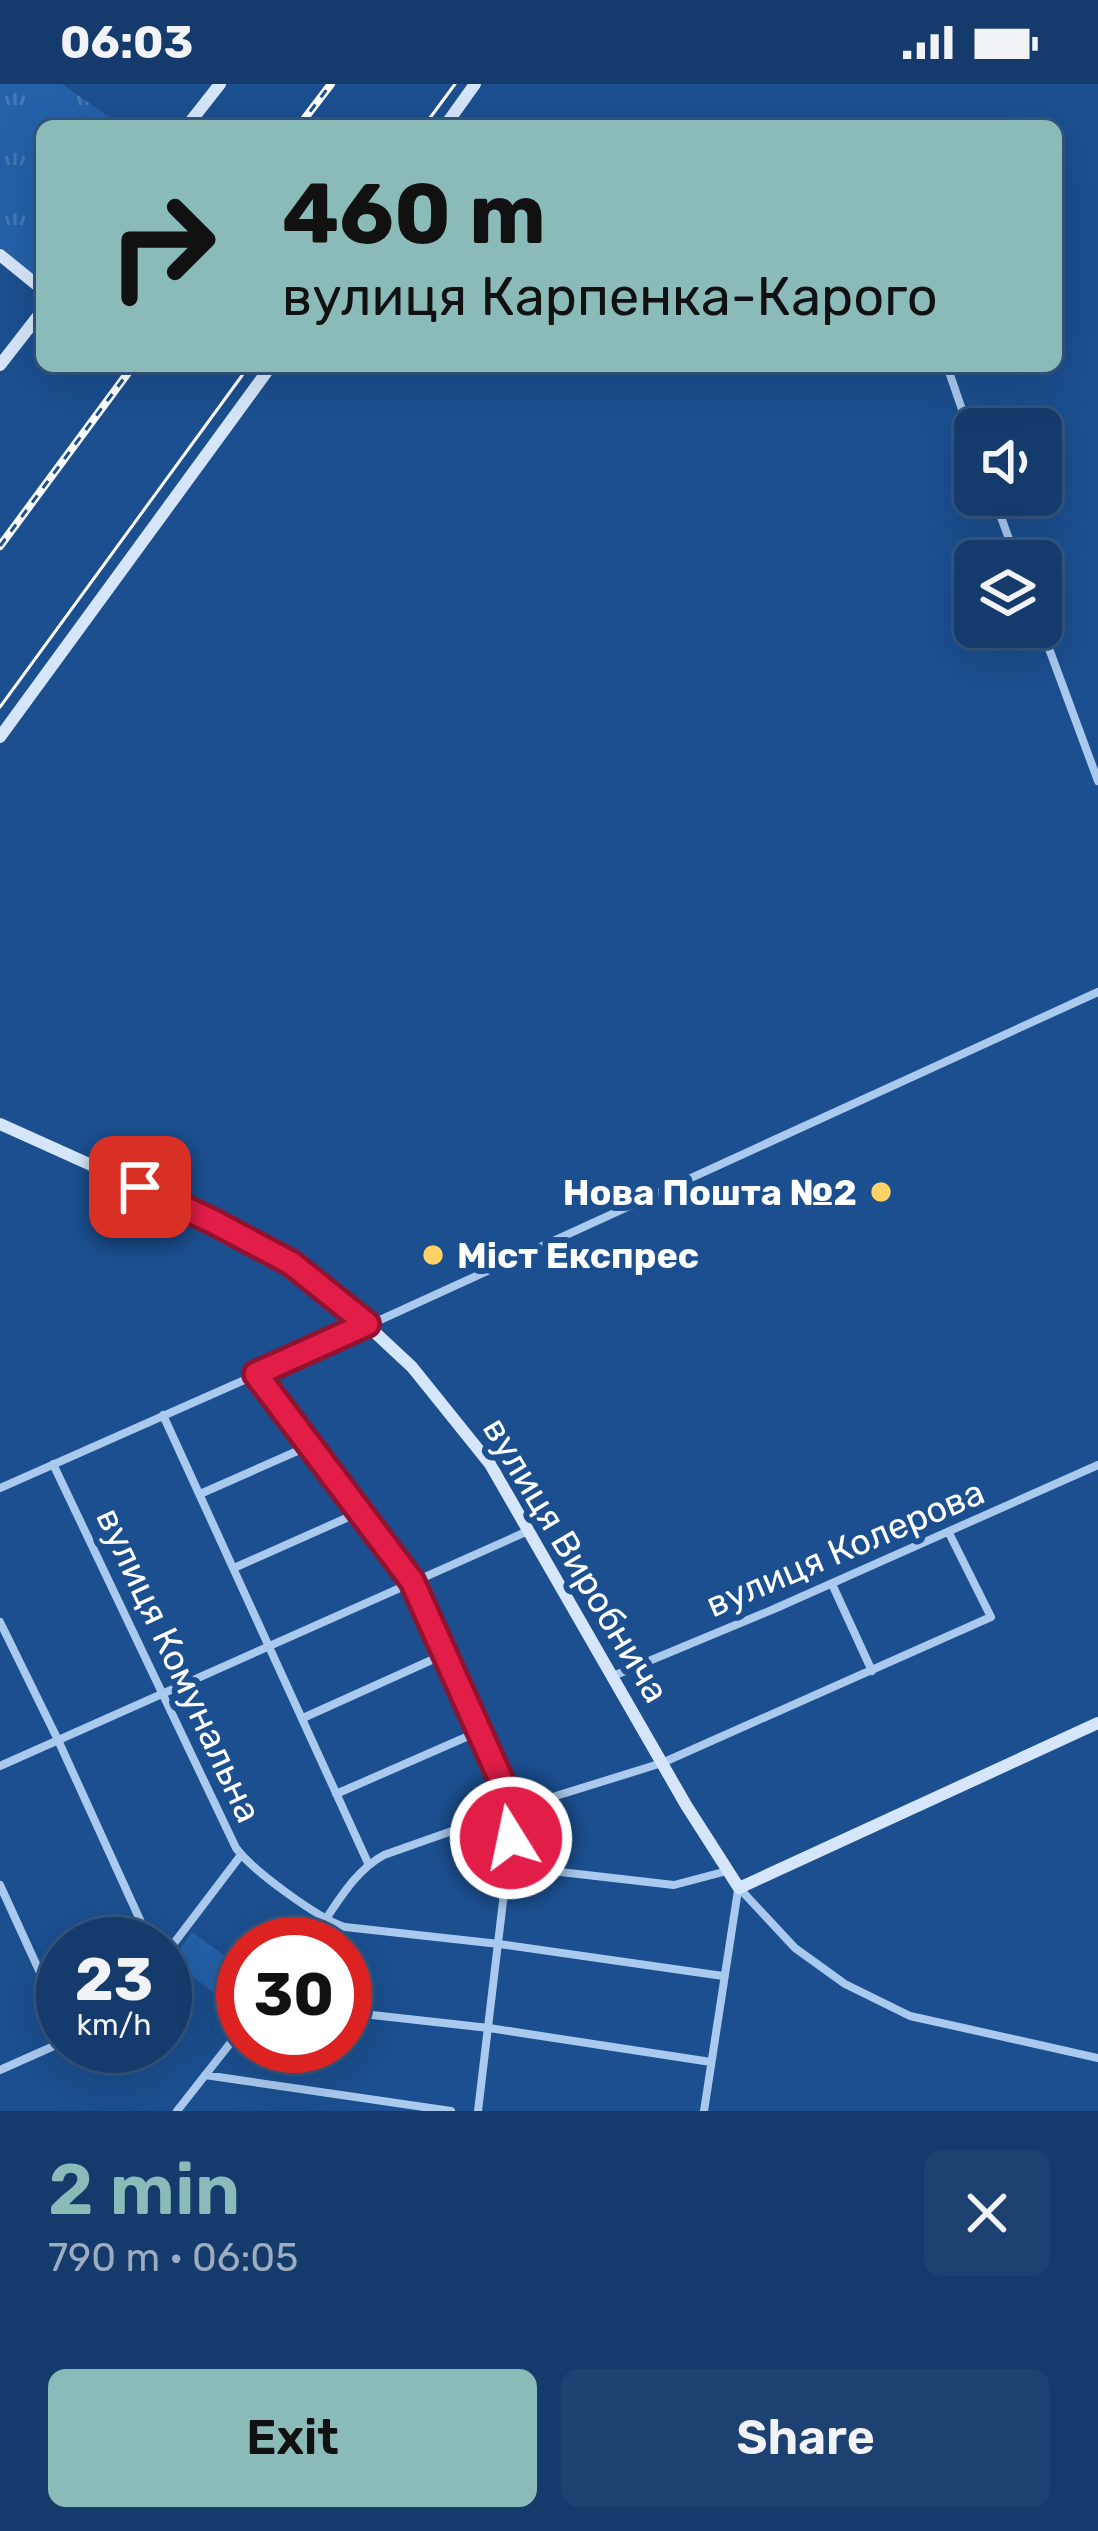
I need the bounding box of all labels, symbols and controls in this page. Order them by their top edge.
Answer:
text: 06:03 [60,16,193,69]
text: 460 m [282,164,546,264]
icon: right [84,168,240,324]
text: вулиця Карпенка-Карого [282,265,938,329]
map controls [954,408,1062,648]
button: sound [954,408,1062,516]
button: layers [954,540,1062,648]
pin [89,1136,191,1238]
icon: arrive [107,1154,173,1220]
place label: Нова Пошта №2 [563,1171,857,1214]
marker: Нова Пошта №2 [868,1179,894,1205]
place label: Мiст Експрес [457,1234,699,1277]
marker: Мiст Експрес [420,1242,446,1268]
street label: вулиця Виробнича [474,1410,678,1710]
street label: вулиця Колерова [700,1470,990,1626]
street label: вулиця Комунальна [87,1501,271,1829]
position arrow [448,1775,574,1901]
speed limit sign: 30 [216,1917,372,2073]
text: 23 [75,1944,153,2015]
text: km/h [77,2007,151,2043]
text: 2 min [48,2147,240,2232]
button: close [924,2150,1050,2276]
text: 790 m · 06:05 [48,2235,298,2281]
button: Exit [48,2369,537,2507]
button: Share [561,2369,1050,2507]

